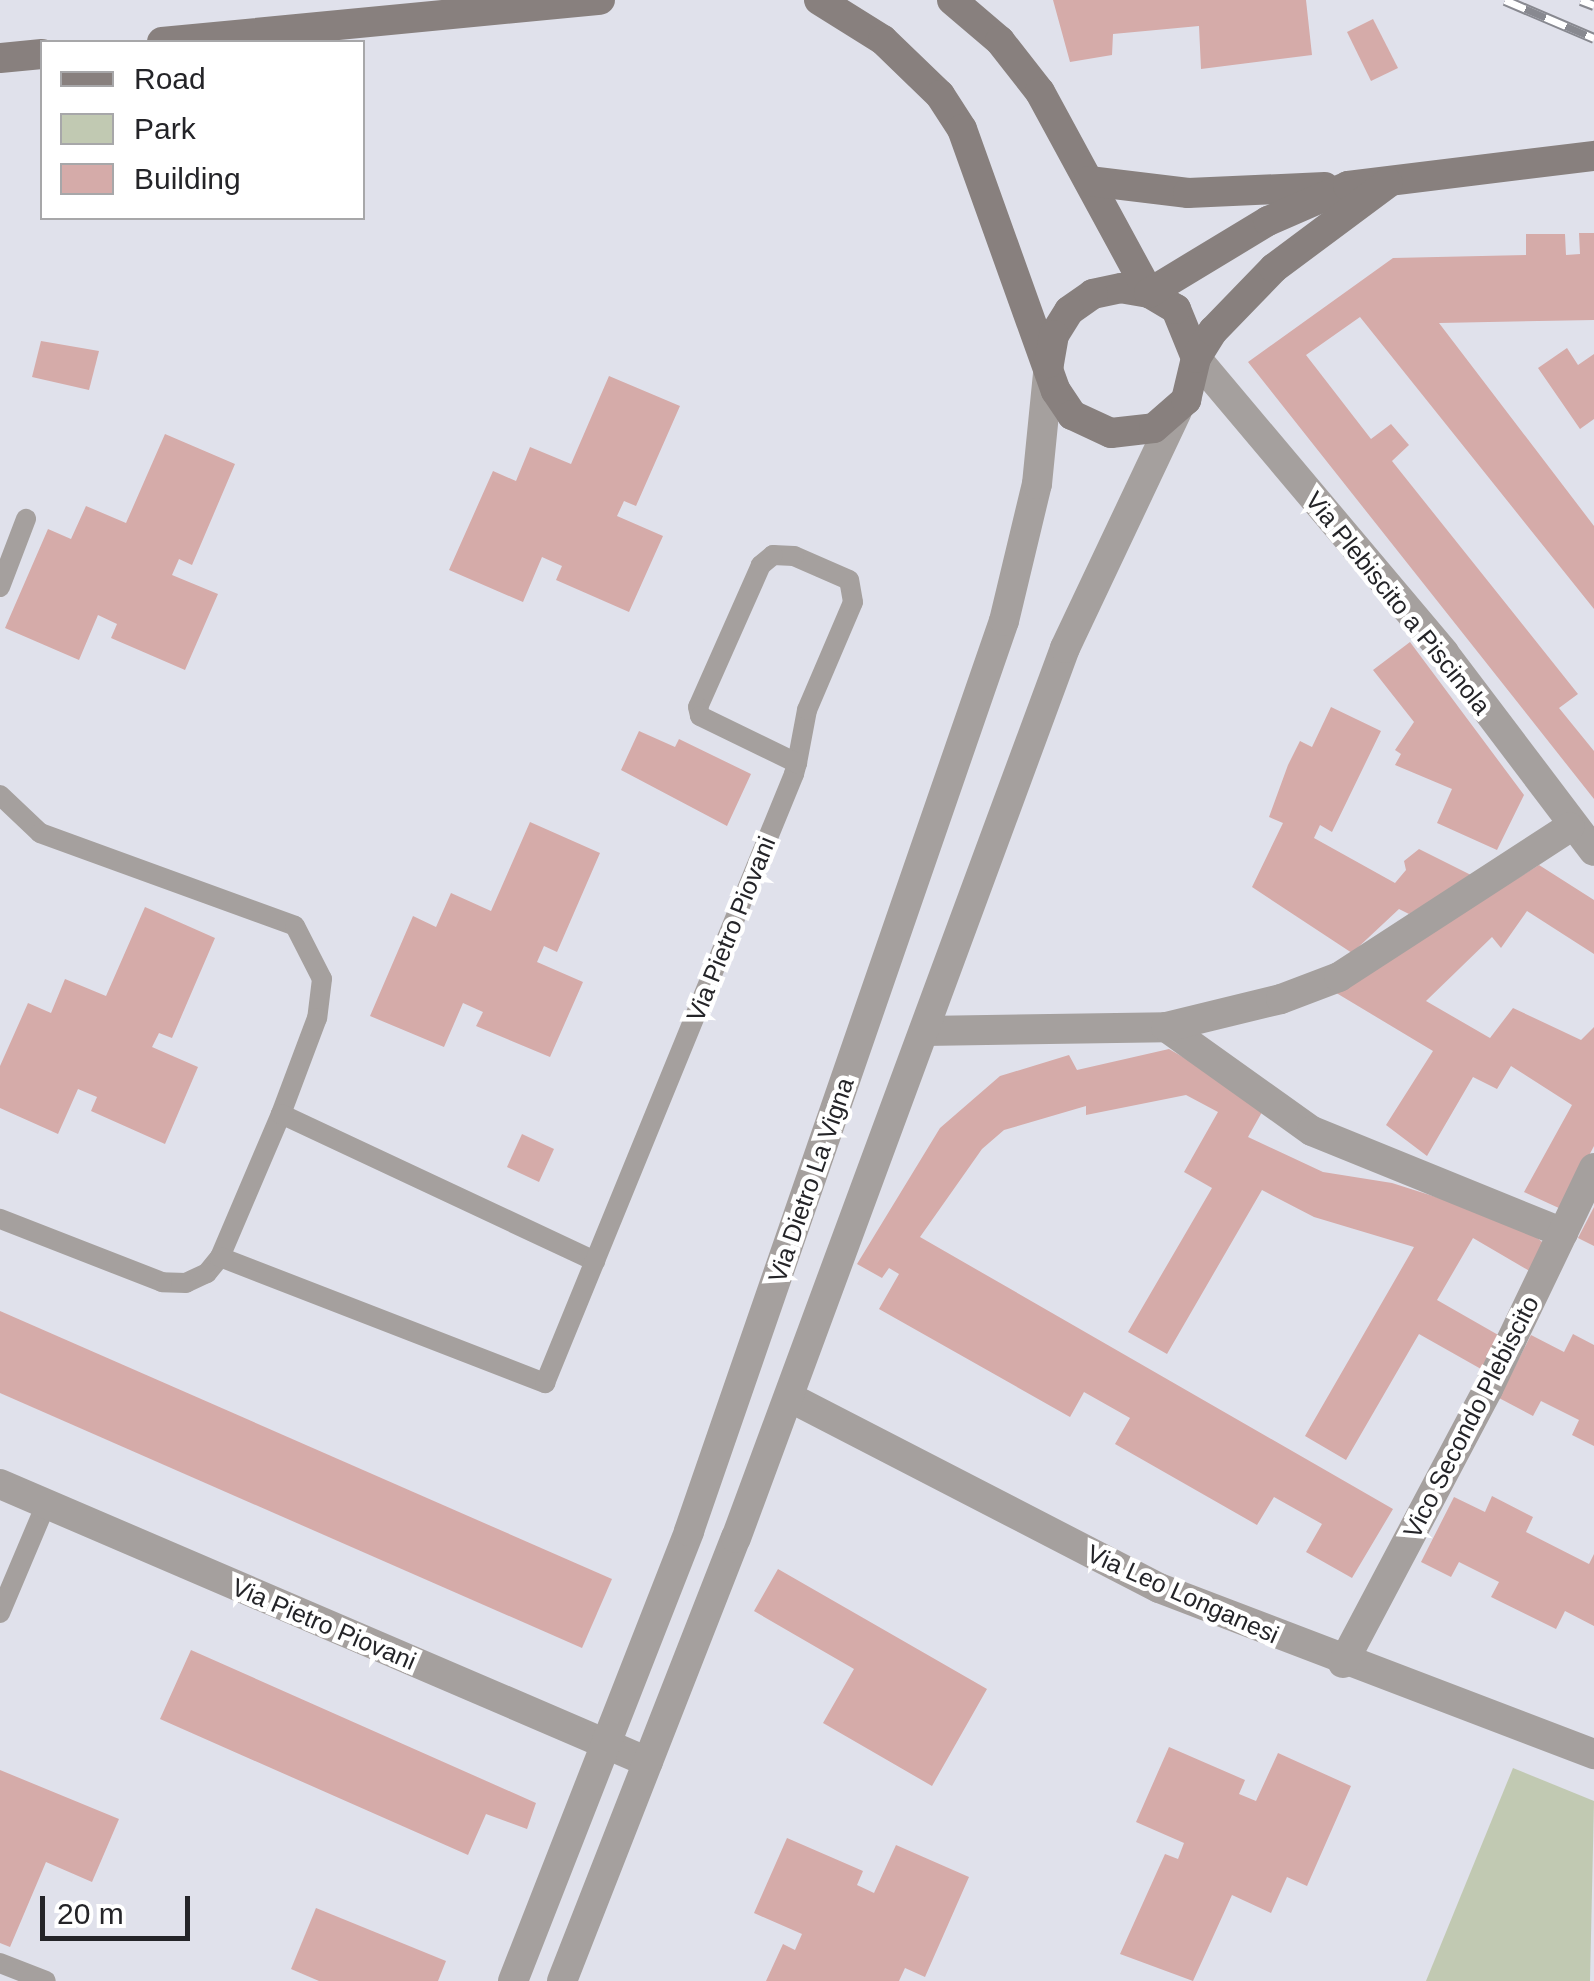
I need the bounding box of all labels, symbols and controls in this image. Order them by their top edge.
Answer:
legend [40,40,365,220]
text: Road [134,62,206,95]
text: Park [134,112,196,145]
text: Building [134,162,241,195]
street label: Via Plebiscito a Piscinola [1299,486,1497,720]
street label: Via Pietro Piovani [680,832,782,1026]
street label: Via Dietro La Vigna [762,1074,860,1286]
street label: Vico Secondo Plebiscito [1397,1291,1545,1543]
street label: Via Leo Longanesi [1082,1538,1284,1650]
street label: Via Pietro Piovani [228,1572,420,1676]
scale bar [45,1876,195,1938]
text: 20 m [57,1897,124,1930]

